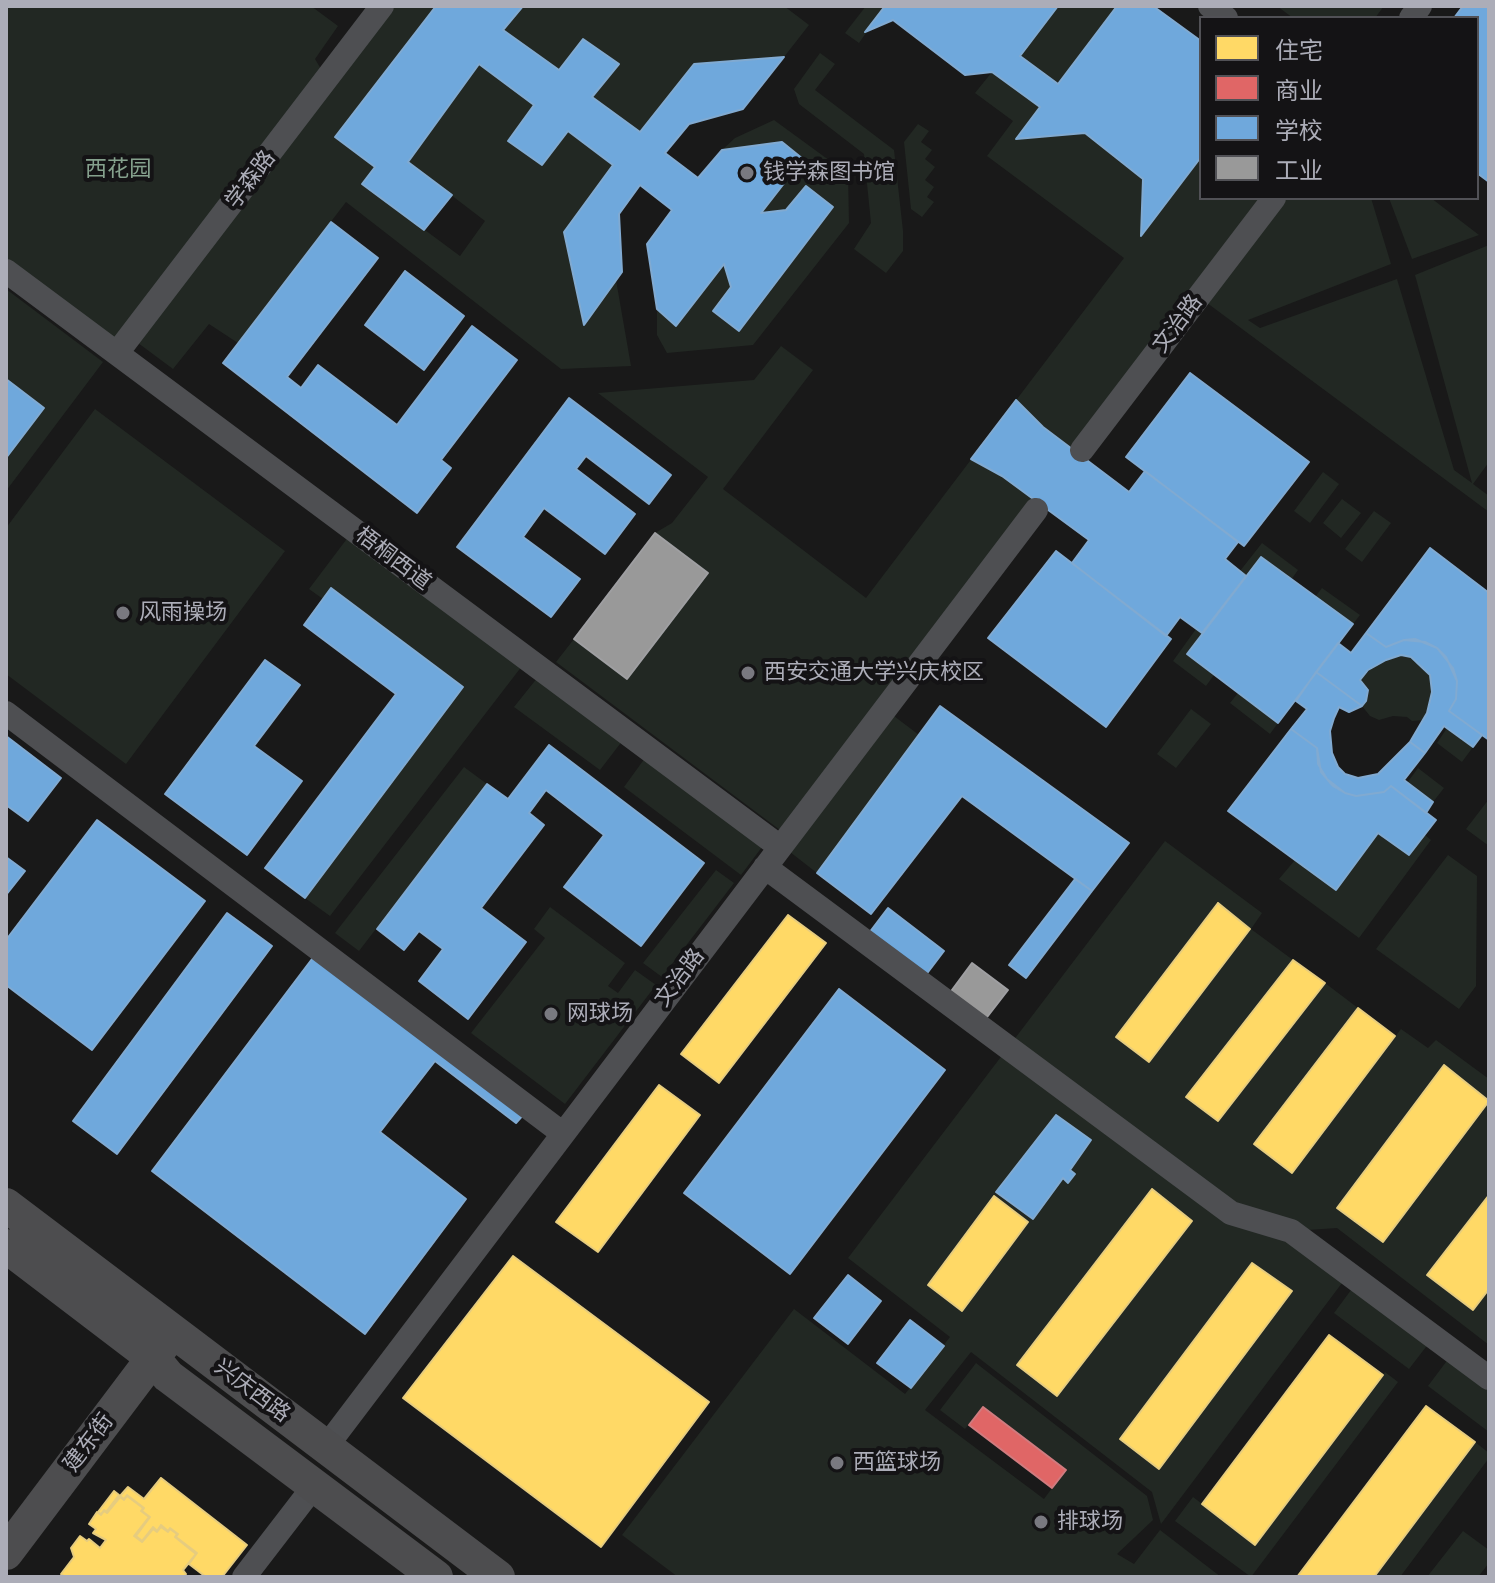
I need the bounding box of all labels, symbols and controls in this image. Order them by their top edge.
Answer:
legend [1199,16,1479,200]
text: 住宅 [1275,37,1323,65]
text: 商业 [1275,77,1323,105]
text: 学校 [1275,117,1323,145]
street label: 学森路 [221,146,281,214]
park label: 西花园 [85,157,151,183]
text: 工业 [1275,157,1323,185]
place label: 钱学森图书馆 [763,160,895,186]
marker: 钱学森图书馆 [738,164,756,182]
street label: 文治路 [1148,290,1208,358]
street label: 梧桐西道 [350,522,436,596]
place label: 风雨操场 [139,600,227,626]
marker: 风雨操场 [114,604,132,622]
place label: 西安交通大学兴庆校区 [764,660,984,686]
marker: 西安交通大学兴庆校区 [739,664,757,682]
street label: 文治路 [650,944,710,1012]
place label: 网球场 [567,1001,633,1027]
marker: 网球场 [542,1005,560,1023]
street label: 兴庆西路 [209,1354,295,1428]
street label: 建东街 [59,1409,119,1477]
place label: 西篮球场 [853,1450,941,1476]
marker: 西篮球场 [828,1454,846,1472]
place label: 排球场 [1057,1509,1123,1535]
marker: 排球场 [1032,1513,1050,1531]

